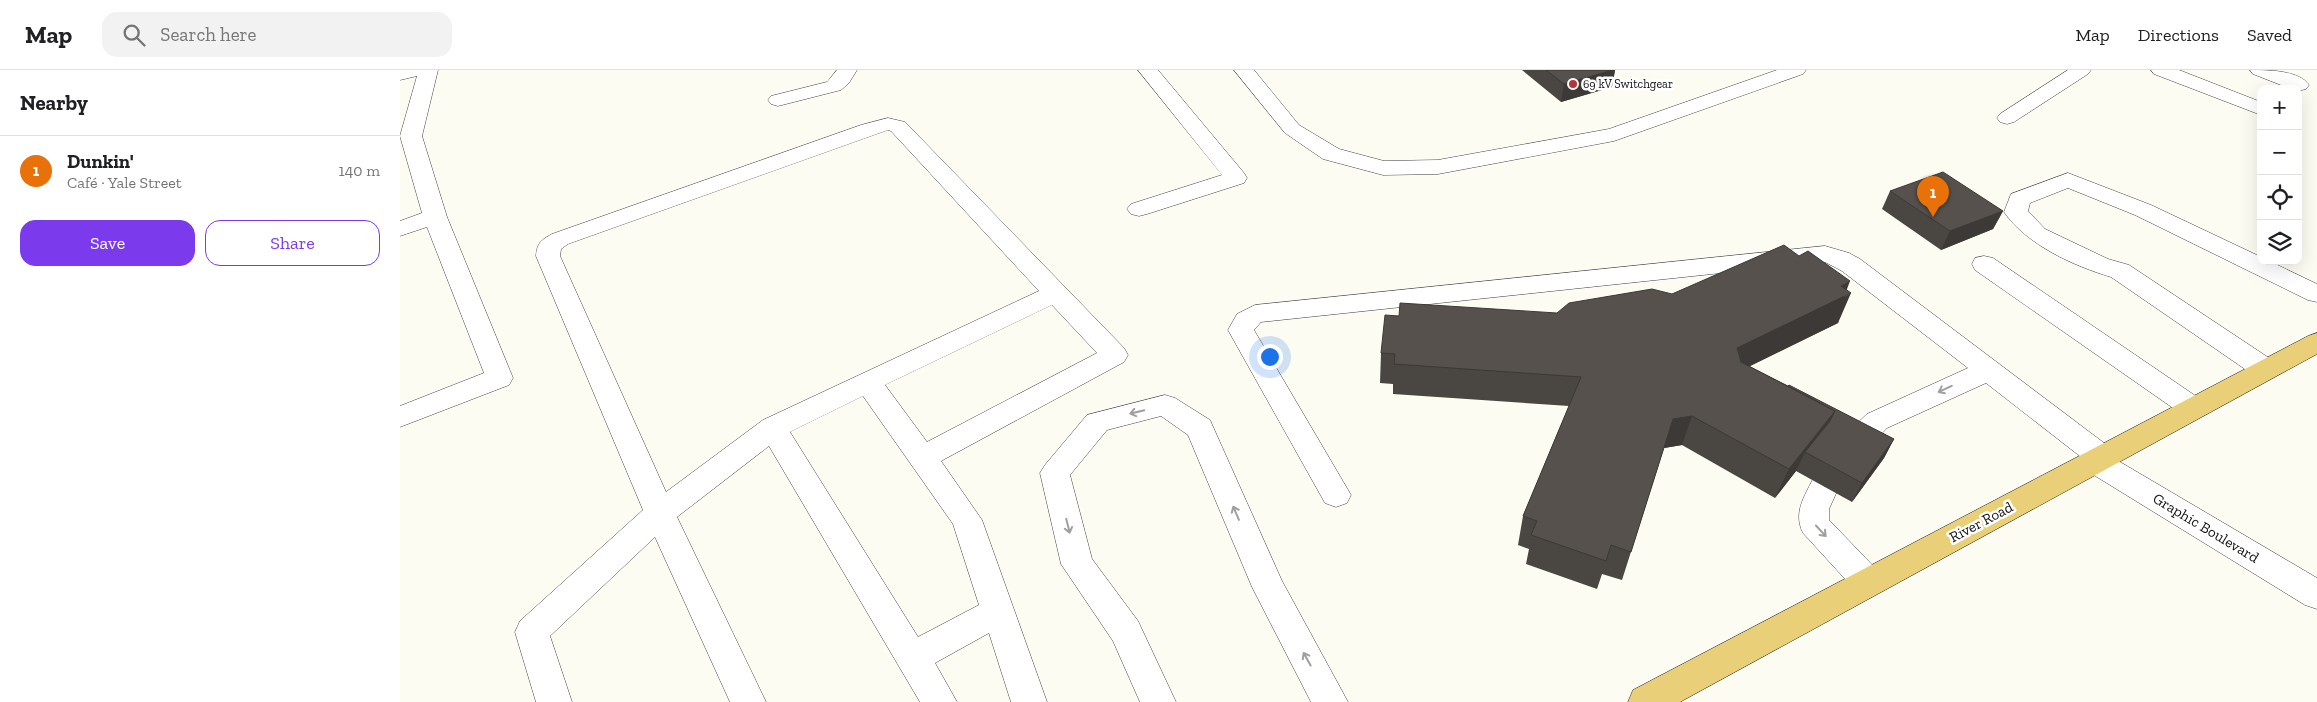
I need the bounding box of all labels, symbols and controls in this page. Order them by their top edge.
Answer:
search box [102,12,452,57]
text: Map [25,20,72,49]
icon: search [120,21,148,49]
text: Search here [160,23,257,46]
text: Map [2075,24,2110,46]
text: Directions [2138,24,2219,46]
text: Saved [2247,24,2292,46]
place label: 69 kV Switchgear [1583,77,1673,91]
marker: 69 kV Switchgear [1567,78,1579,90]
map controls [2257,85,2302,265]
button: + [2257,85,2302,130]
text: Nearby [20,90,88,115]
button: − [2257,130,2302,175]
text: Dunkin' [67,150,134,173]
text: 1 [33,161,39,180]
text: 140 m [339,161,380,180]
text: Café · Yale Street [67,173,182,192]
button: locate [2257,175,2302,220]
pin: 1 [1917,176,1949,217]
button: Save [20,220,195,266]
button: Share [205,220,380,266]
button: layers [2257,220,2302,265]
your location [1257,344,1283,370]
one-way arrow [1938,385,1953,394]
one-way arrow [1130,408,1146,417]
street label: Graphic Boulevard [2150,489,2263,567]
street label: River Road [1946,497,2017,546]
one-way arrow [1231,506,1240,521]
one-way arrow [1064,518,1073,534]
one-way arrow [1815,525,1827,537]
one-way arrow [1302,652,1311,667]

